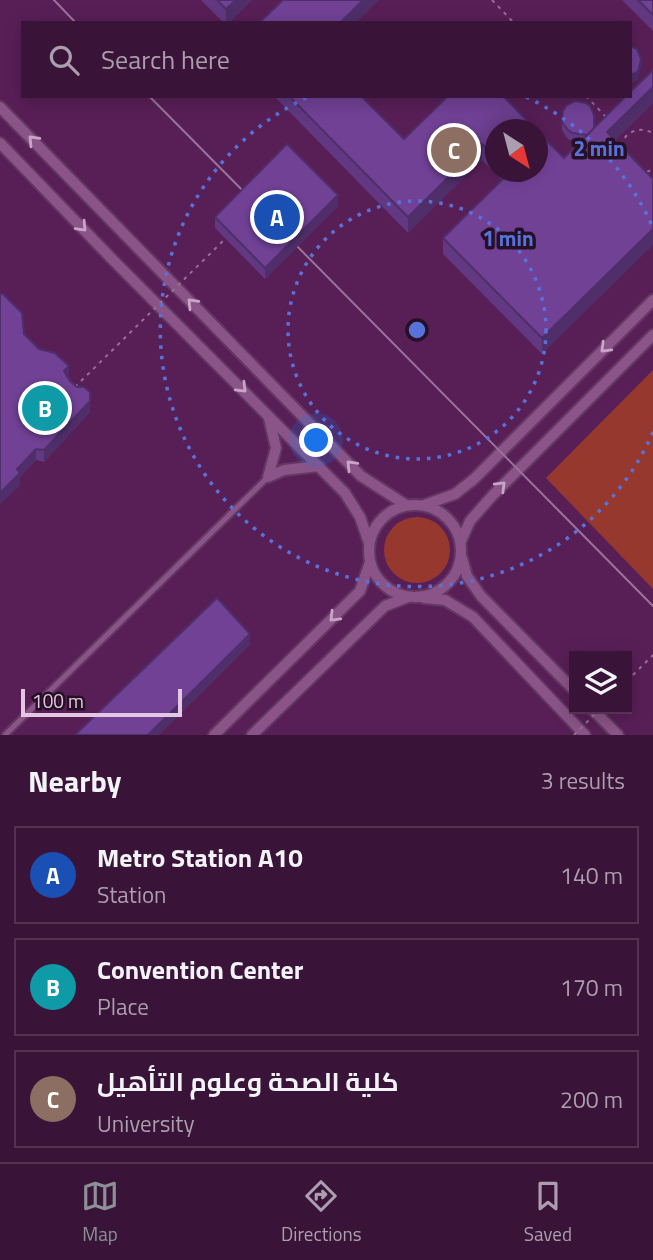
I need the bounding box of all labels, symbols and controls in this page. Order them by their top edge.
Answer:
search box [21,21,632,98]
text: Search here [101,40,230,79]
icon: search [45,41,83,79]
north arrow [485,119,548,182]
pin: C [431,124,477,176]
text: 2 min [573,132,625,164]
one-way arrow [28,135,41,148]
pin: A [254,191,300,243]
one-way arrow [73,219,86,232]
text: 1 min [482,222,534,254]
one-way arrow [187,298,200,311]
centre of rings [405,318,429,342]
one-way arrow [600,340,613,353]
one-way arrow [234,380,247,393]
pin: B [22,382,68,434]
your location [299,423,333,457]
one-way arrow [347,461,359,473]
one-way arrow [493,482,506,495]
one-way arrow [329,609,342,622]
map controls [569,651,632,714]
button: layers [569,651,632,714]
scale bar [21,686,182,718]
text: 100 m [32,686,84,715]
text: Nearby [28,758,121,804]
text: 3 results [541,763,625,798]
text: Metro Station A10 [97,838,303,877]
text: A [46,858,60,893]
text: 140 m [560,858,623,893]
text: Station [97,877,166,912]
text: Convention Center [97,950,303,989]
text: B [46,970,60,1005]
text: 170 m [560,970,623,1005]
text: Place [97,989,149,1024]
text: كلية الصحة وعلوم التأهيل [97,1062,399,1101]
text: C [47,1082,59,1117]
text: 200 m [560,1082,623,1117]
text: University [97,1106,195,1141]
tab: Map [81,1177,119,1248]
tab: Directions [281,1177,362,1248]
tab: Saved [524,1177,572,1248]

